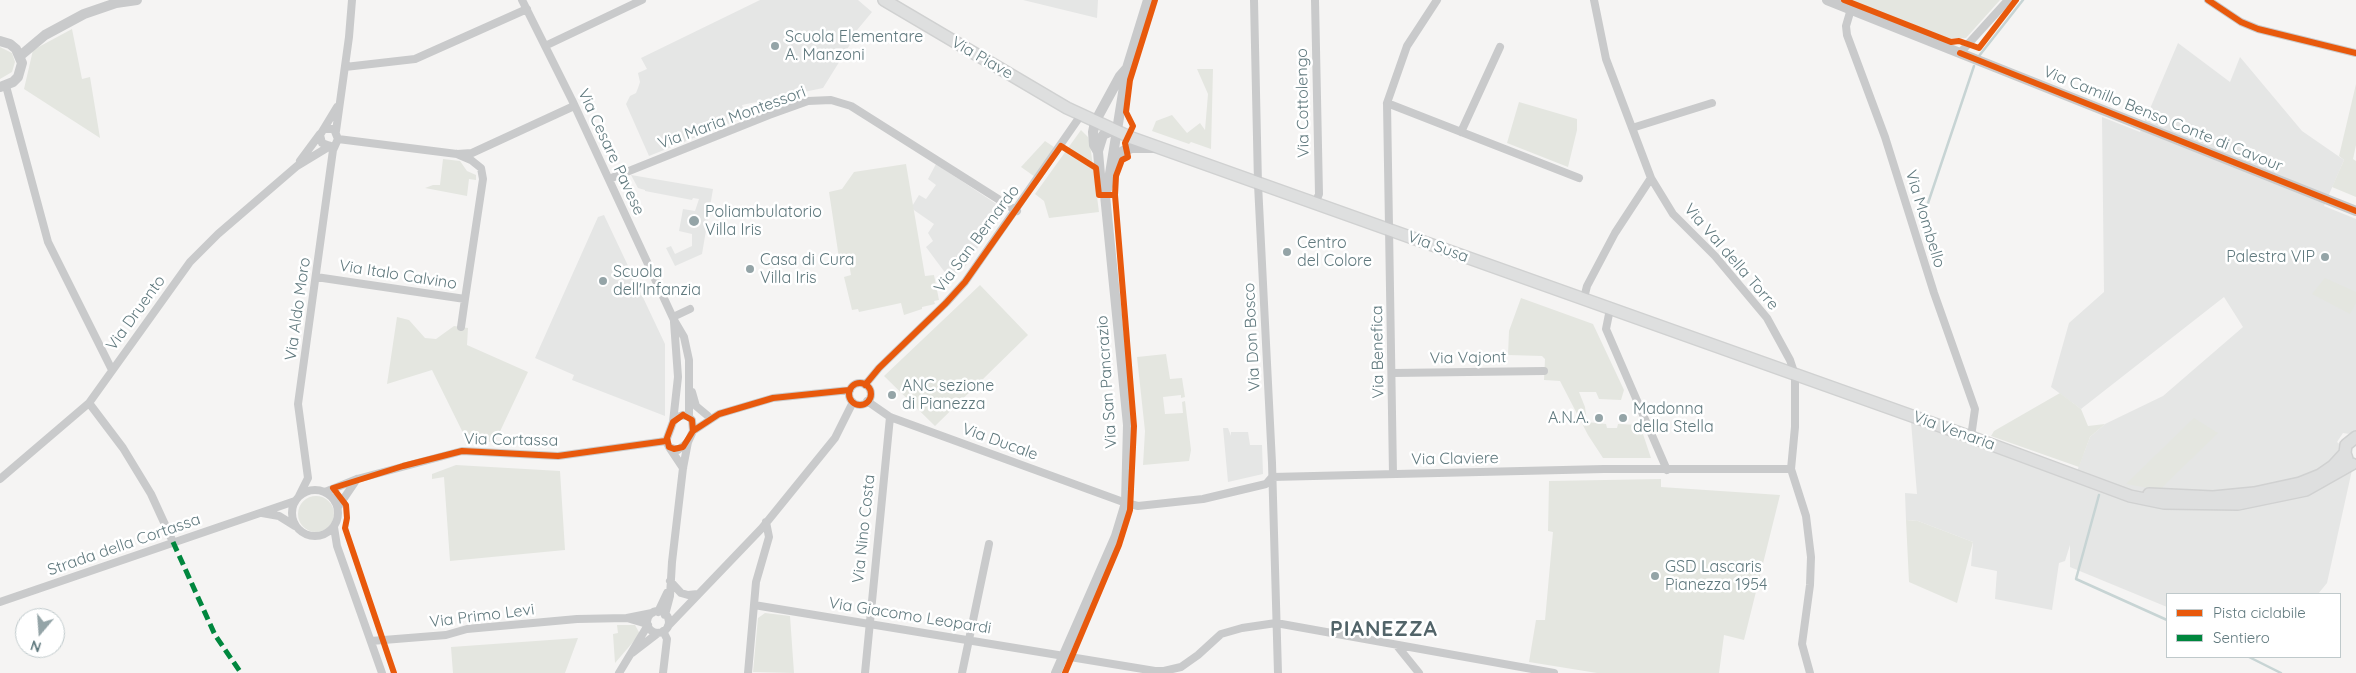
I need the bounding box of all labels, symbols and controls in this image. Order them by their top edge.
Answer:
place label: Scuola Elementare A. Manzoni [785,27,923,65]
street label: Via Piave [948,33,1016,83]
marker: Scuola Elementare A. Manzoni [769,40,781,52]
street label: Via Cottolengo [1292,48,1314,158]
street label: Via Camillo Benso Conte di Cavour [2040,62,2286,176]
street label: Via Maria Montessori [656,82,808,154]
street label: Via Cesare Pavese [573,86,649,218]
street label: Via Mombello [1901,168,1949,270]
street label: Via San Bernardo [930,181,1024,297]
street label: Via Val della Torre [1680,200,1782,314]
place label: Poliambulatorio Villa Iris [705,202,822,240]
marker: Poliambulatorio Villa Iris [687,214,701,228]
street label: Via Susa [1405,227,1471,267]
place label: Centro del Colore [1297,233,1372,271]
marker: Centro del Colore [1281,246,1293,258]
place label: Palestra VIP [2226,247,2315,267]
place label: Casa di Cura Villa Iris [760,250,855,288]
marker: Palestra VIP [2319,251,2331,263]
street label: Via Aldo Moro [281,256,315,362]
street label: Via Italo Calvino [338,256,458,294]
place label: Scuola dell'Infanzia [613,262,701,300]
marker: Casa di Cura Villa Iris [744,263,756,275]
street label: Via Druento [102,272,170,354]
marker: Scuola dell'Infanzia [597,275,609,287]
street label: Via Don Bosco [1240,282,1264,392]
street label: Via Benefica [1368,305,1388,399]
street label: Via San Pancrazio [1093,315,1121,449]
street label: Via Vajont [1429,348,1507,368]
place label: ANC sezione di Pianezza [902,376,994,414]
marker: ANC sezione di Pianezza [886,389,898,401]
place label: Madonna della Stella [1633,399,1714,437]
street label: Via Venaria [1910,407,1998,455]
place label: A.N.A. [1548,408,1589,428]
marker: A.N.A. [1593,412,1605,424]
marker: Madonna della Stella [1617,412,1629,424]
street label: Via Ducale [959,419,1041,465]
street label: Via Cortassa [464,430,558,450]
street label: Via Claviere [1411,449,1499,469]
street label: Via Nino Costa [849,474,879,584]
street label: Strada della Cortassa [45,510,203,580]
place label: GSD Lascaris Pianezza 1954 [1665,557,1767,595]
marker: GSD Lascaris Pianezza 1954 [1649,570,1661,582]
legend [2166,593,2341,658]
street label: Via Giacomo Leopardi [827,594,993,638]
street label: Via Primo Levi [429,600,535,632]
text: Pista ciclabile [2213,603,2306,622]
north arrow [15,608,65,658]
district label: PIANEZZA [1329,617,1439,643]
text: Sentiero [2213,628,2270,647]
text: N [28,636,43,656]

